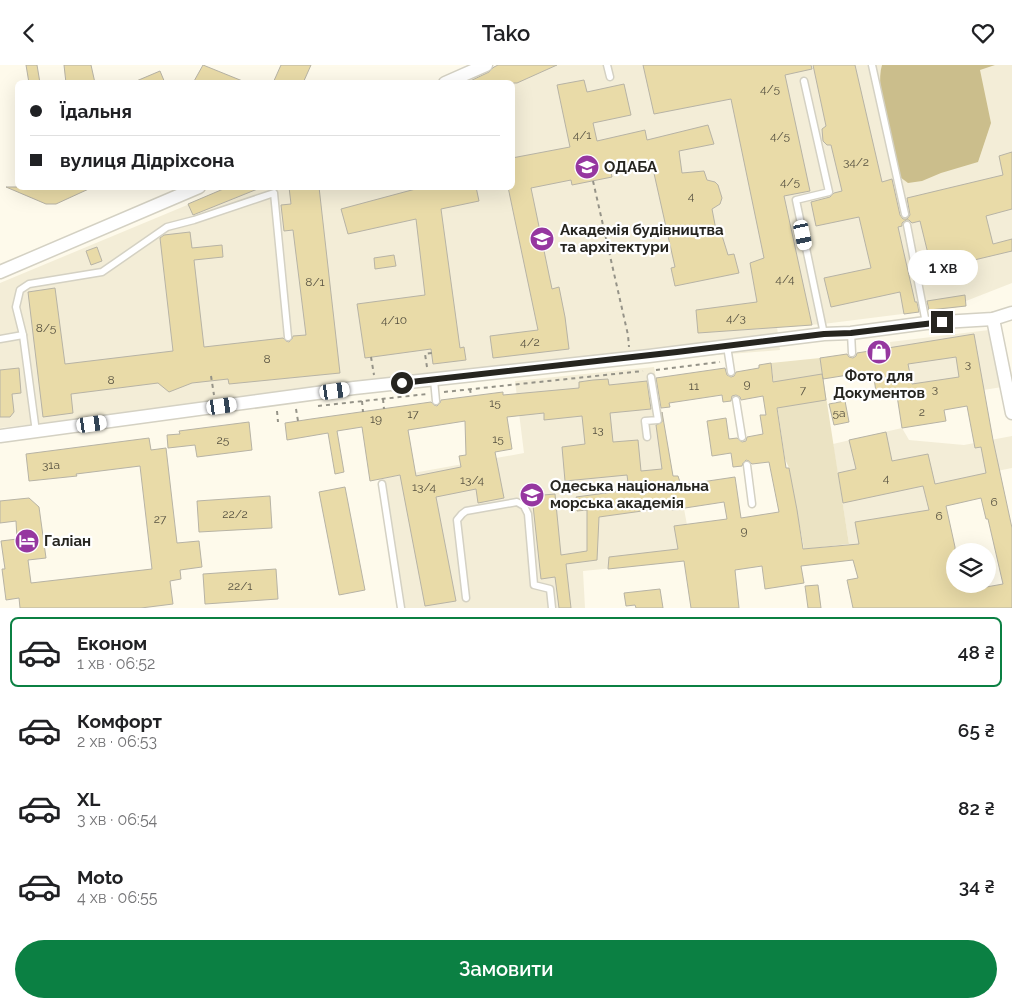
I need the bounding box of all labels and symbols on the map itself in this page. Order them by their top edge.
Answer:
house number: 4/5 [760,82,780,96]
house number: 4/1 [573,128,591,142]
house number: 4/5 [770,129,790,143]
school or university icon: ОДАБА [574,154,600,180]
house number: 34/2 [843,155,869,169]
place label: ОДАБА [604,158,658,176]
house number: 4/5 [780,175,800,189]
house number: 4 [688,189,695,203]
car [792,219,813,251]
place label: Академія будівництва та архітектури [560,221,724,256]
school or university icon: Академія будівництва та архітектури [529,226,555,252]
callout: 1 хв [907,249,977,285]
house number: 4/4 [775,272,795,286]
house number: 8/1 [305,275,325,289]
house number: 4/3 [726,311,746,325]
route end [931,311,953,333]
house number: 4/10 [381,313,407,327]
house number: 8/5 [36,321,57,335]
house number: 4/2 [520,335,540,349]
shop icon: Фото для Документов [866,339,892,365]
house number: 8 [263,352,271,366]
house number: 3 [965,357,971,371]
place label: Фото для Документов [833,367,925,402]
route start [391,372,413,394]
house number: 8 [107,373,115,387]
house number: 9 [743,377,751,391]
house number: 11 [689,379,699,393]
car [319,381,350,401]
house number: 3 [932,382,938,396]
house number: 7 [800,383,807,397]
car [206,396,237,416]
house number: 15 [489,396,501,410]
house number: 2 [919,405,925,419]
house number: 5а [832,406,846,420]
house number: 17 [407,407,419,421]
house number: 19 [370,412,382,426]
car [76,414,107,434]
house number: 13 [592,423,604,437]
house number: 15 [492,432,504,446]
house number: 25 [217,433,230,447]
house number: 31а [42,458,60,472]
house number: 4 [883,471,890,485]
house number: 13/4 [460,473,485,487]
place label: Одеська національна морська академія [550,477,709,512]
house number: 13/4 [412,480,437,494]
school or university icon: Одеська національна морська академія [519,482,545,508]
house number: 6 [990,495,998,509]
house number: 22/2 [222,507,248,521]
house number: 6 [935,509,943,523]
house number: 27 [154,512,167,526]
house number: 9 [740,524,748,538]
hotel icon: Галіан [14,528,40,554]
place label: Галіан [44,532,91,550]
house number: 22/1 [228,579,252,593]

